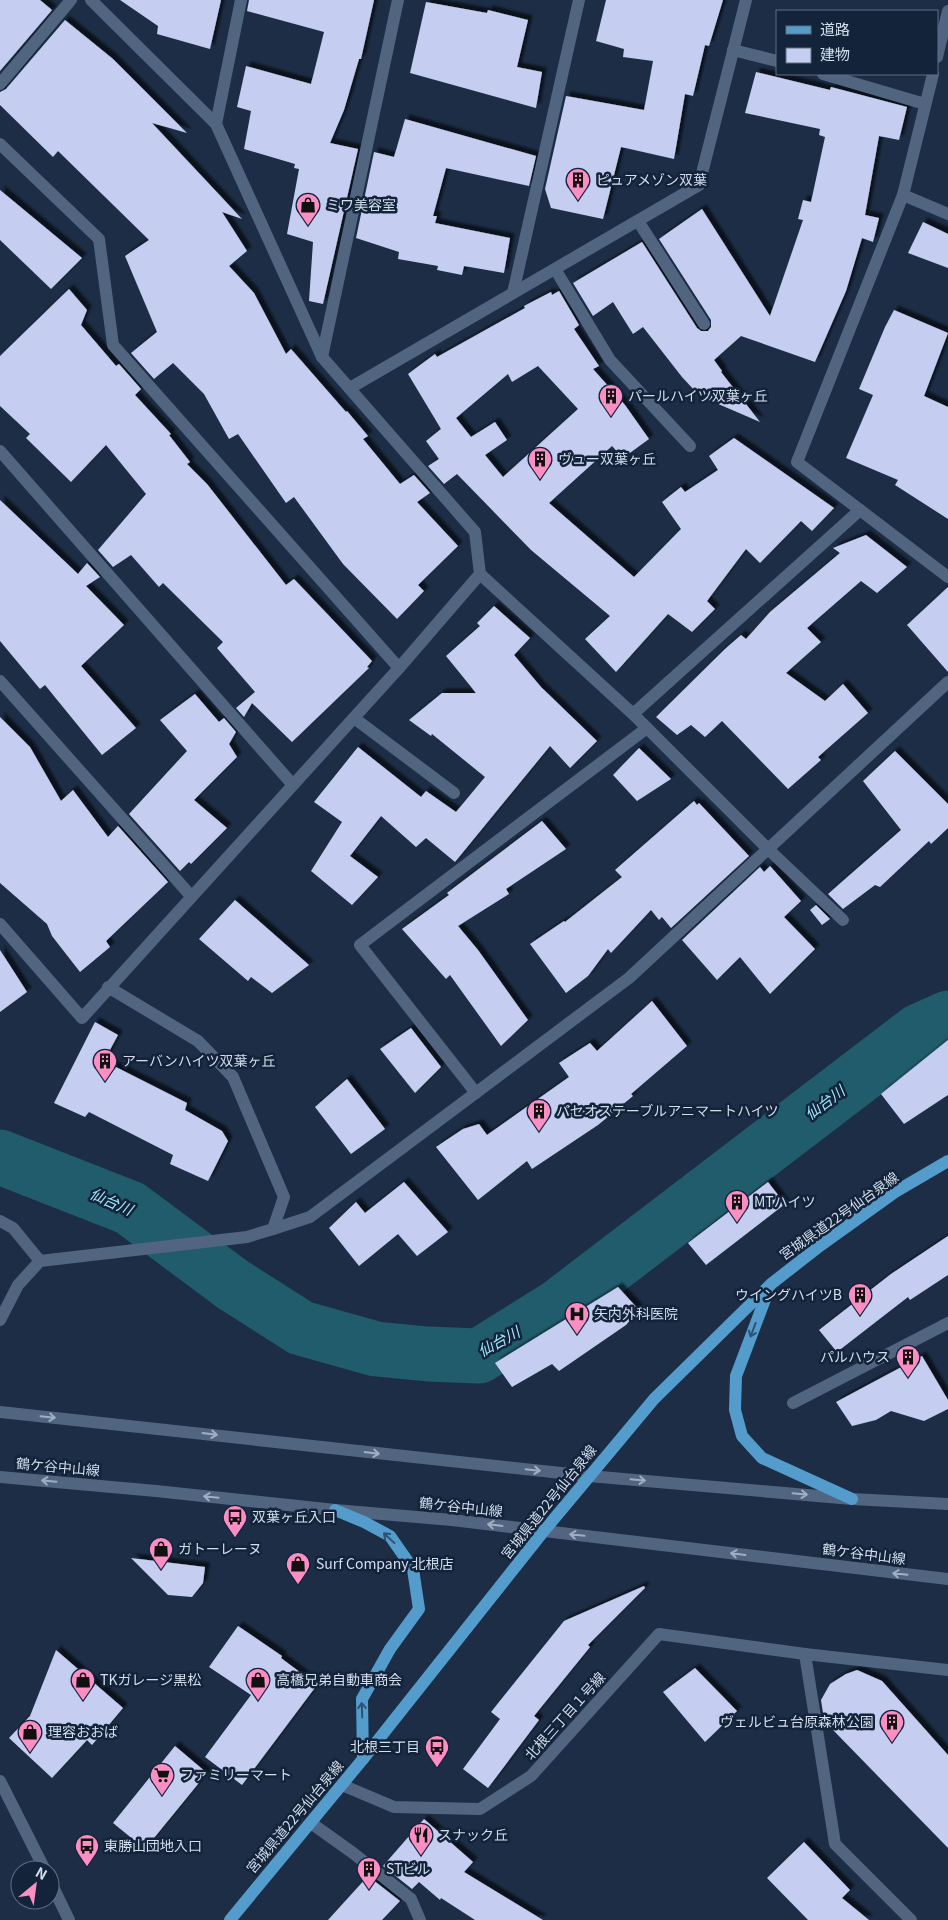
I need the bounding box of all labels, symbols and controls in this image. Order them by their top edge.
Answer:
legend [776,10,938,75]
text: 道路 [820,18,850,39]
text: 建物 [820,43,850,64]
building icon: ピュアメゾン双葉 [565,167,591,201]
place label: ピュアメゾン双葉 [596,169,707,189]
shop icon: ミワ美容室 [295,192,321,226]
place label: ミワ美容室 [326,194,396,214]
building icon: パールハイツ双葉ヶ丘 [598,383,624,417]
place label: パールハイツ双葉ヶ丘 [628,385,768,405]
building icon: ヴュー双葉ヶ丘 [527,446,553,480]
place label: ヴュー双葉ヶ丘 [558,448,656,468]
building icon: アーバンハイツ双葉ヶ丘 [92,1048,118,1082]
place label: アーバンハイツ双葉ヶ丘 [122,1050,275,1070]
water label: 仙台川 [800,1079,850,1124]
building icon: パセオステーブルアニマートハイツ [526,1098,552,1132]
place label: パセオステーブルアニマートハイツ [556,1100,779,1120]
street label: 宮城県道22号仙台泉線 [775,1166,902,1264]
water label: 仙台川 [87,1182,138,1220]
building icon: MTハイツ [724,1189,750,1223]
place label: MTハイツ [754,1191,815,1211]
building icon: ウイングハイツB [847,1282,873,1316]
place label: ウイングハイツB [735,1284,842,1304]
hospital icon: 矢内外科医院 [564,1301,590,1335]
place label: 矢内外科医院 [594,1303,678,1323]
water label: 仙台川 [473,1320,525,1361]
one-way arrow [748,1322,757,1337]
building icon: パルハウス [895,1344,921,1378]
place label: パルハウス [820,1346,890,1366]
one-way arrow [40,1412,56,1422]
one-way arrow [202,1429,218,1439]
street label: 宮城県道22号仙台泉線 [496,1440,601,1563]
one-way arrow [363,1448,379,1458]
street label: 鶴ケ谷中山線 [15,1452,101,1480]
one-way arrow [525,1465,541,1475]
one-way arrow [630,1475,646,1484]
one-way arrow [42,1476,58,1486]
one-way arrow [791,1490,807,1499]
one-way arrow [203,1492,219,1502]
street label: 鶴ケ谷中山線 [418,1492,504,1520]
bus stop icon: 双葉ヶ丘入口 [222,1504,248,1538]
place label: 双葉ヶ丘入口 [252,1506,336,1526]
one-way arrow [487,1520,503,1530]
one-way arrow [569,1530,585,1540]
one-way arrow [383,1532,395,1544]
shop icon: ガトーレーヌ [148,1536,174,1570]
place label: ガトーレーヌ [178,1538,262,1558]
street label: 鶴ケ谷中山線 [821,1538,907,1568]
one-way arrow [731,1549,747,1559]
shop icon: Surf Company 北根店 [285,1551,311,1585]
place label: Surf Company 北根店 [316,1553,454,1573]
one-way arrow [892,1569,908,1579]
shop icon: TKガレージ黒松 [70,1667,96,1701]
shop icon: 高橋兄弟自動車商会 [245,1667,271,1701]
street label: 北根三丁目１号線 [519,1667,609,1764]
place label: TKガレージ黒松 [100,1669,201,1689]
place label: 高橋兄弟自動車商会 [276,1669,402,1689]
one-way arrow [357,1702,367,1718]
building icon: ヴェルビュ台原森林公園 [879,1709,905,1743]
place label: ヴェルビュ台原森林公園 [720,1711,874,1731]
shop icon: 理容おおば [17,1719,43,1753]
place label: 理容おおば [48,1721,118,1741]
bus stop icon: 北根三丁目 [424,1734,450,1768]
place label: 北根三丁目 [350,1736,420,1756]
street label: 宮城県道22号仙台泉線 [241,1756,347,1877]
supermarket icon: ファミリーマート [149,1762,175,1796]
place label: ファミリーマート [180,1764,292,1784]
restaurant icon: スナック丘 [408,1822,434,1856]
place label: スナック丘 [438,1824,508,1844]
bus stop icon: 東勝山団地入口 [74,1833,100,1867]
place label: 東勝山団地入口 [104,1835,202,1855]
building icon: STビル [356,1856,382,1890]
place label: STビル [386,1858,430,1878]
north arrow [10,1860,60,1910]
text: N [32,1861,51,1884]

